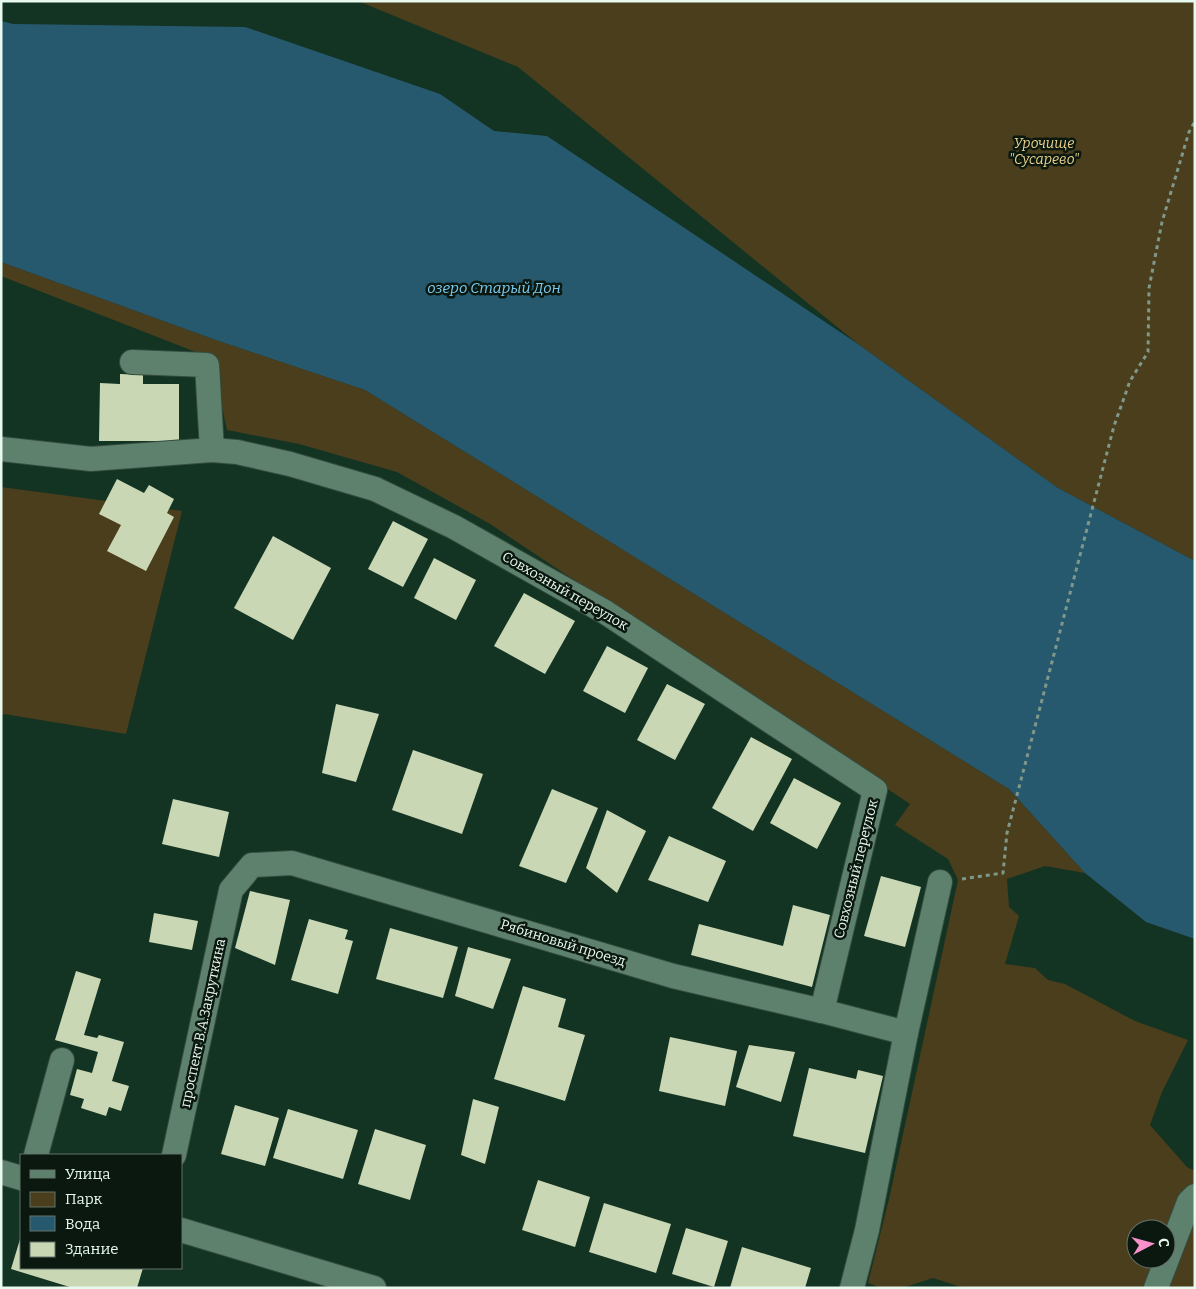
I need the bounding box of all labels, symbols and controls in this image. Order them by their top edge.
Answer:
park label: Урочище "Сусарево" [1009,135,1080,168]
water label: озеро Старый Дон [427,279,561,297]
street label: Совхозный переулок [499,548,632,634]
street label: Совхозный переулок [830,797,882,940]
street label: Рябиновый проезд [498,916,628,970]
street label: проспект В.А.Закруткина [177,937,229,1109]
legend [20,1154,182,1269]
text: Улица [65,1165,111,1183]
text: Парк [65,1190,103,1208]
text: Вода [65,1215,100,1233]
north arrow [1126,1219,1176,1269]
text: С [1155,1237,1172,1248]
text: Здание [65,1240,119,1258]

